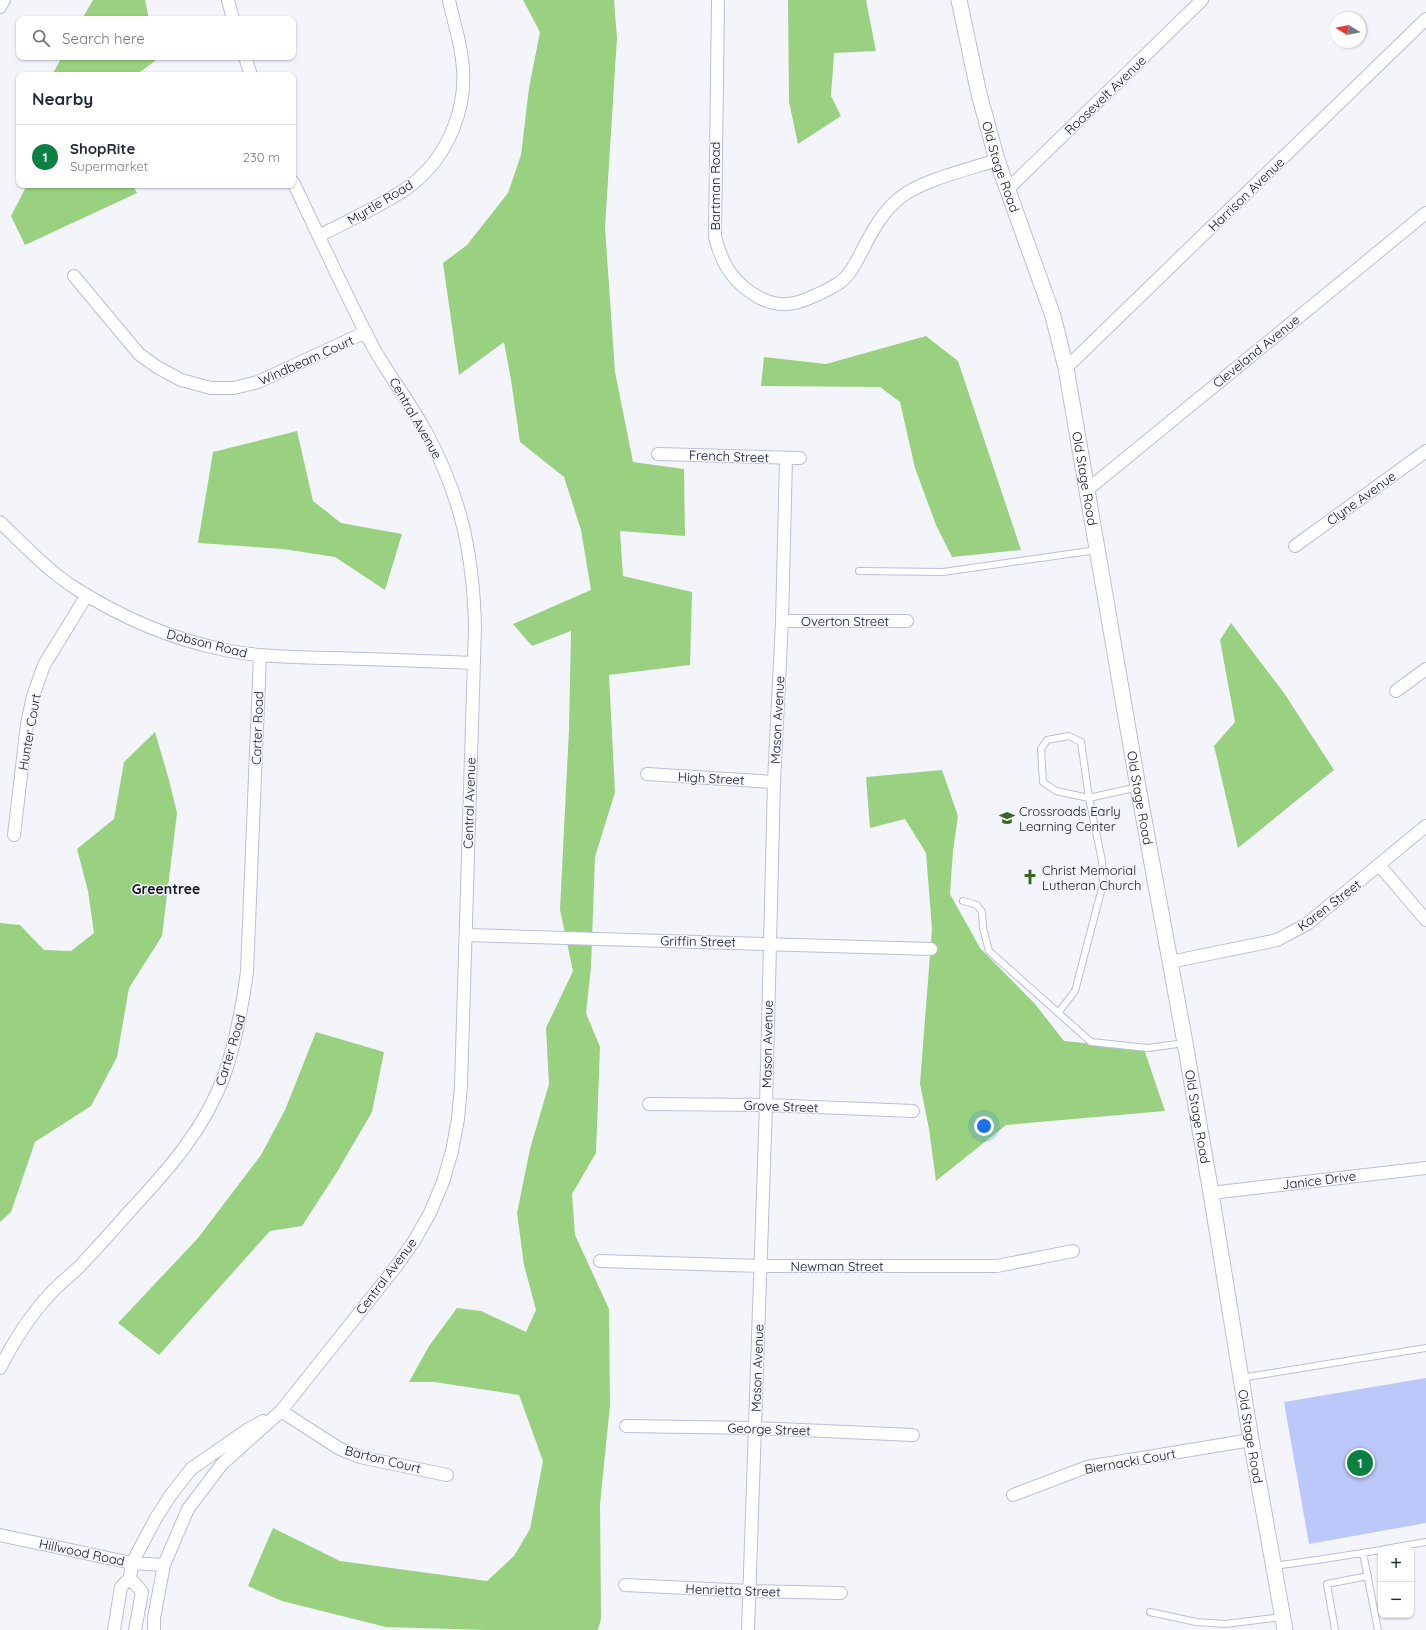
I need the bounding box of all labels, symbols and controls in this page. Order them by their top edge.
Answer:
north arrow [1330,12,1366,48]
search box [16,16,296,60]
icon: search [30,27,52,49]
text: Search here [62,29,145,48]
street label: Roosevelt Avenue [1061,52,1149,138]
text: Nearby [32,88,93,109]
street label: Old Stage Road [979,119,1023,214]
text: ShopRite [70,139,135,158]
street label: Bartman Road [707,142,723,230]
text: 1 [42,149,48,165]
text: 230 m [243,149,280,165]
street label: Harrison Avenue [1205,154,1287,234]
text: Supermarket [70,158,148,174]
street label: Myrtle Road [344,176,416,228]
street label: Cleveland Avenue [1209,311,1303,391]
street label: Windbeam Court [256,332,356,388]
street label: Central Avenue [386,374,446,462]
street label: Old Stage Road [1069,430,1101,527]
street label: French Street [689,447,769,465]
street label: Clyne Avenue [1323,468,1399,528]
street label: Overton Street [801,613,889,629]
street label: Dobson Road [165,625,249,661]
street label: Mason Avenue [767,676,787,764]
street label: Carter Road [248,691,266,765]
street label: Hunter Court [14,692,44,772]
street label: Old Stage Road [1124,750,1156,846]
street label: Central Avenue [459,757,479,849]
street label: High Street [677,768,745,788]
place label: Crossroads Early Learning Center [1019,803,1121,834]
school or university icon: Crossroads Early Learning Center [998,809,1016,827]
place label: Christ Memorial Lutheran Church [1042,862,1141,893]
church icon: Christ Memorial Lutheran Church [1021,868,1039,886]
street label: Karen Street [1294,876,1364,934]
district label: Greentree [132,880,200,898]
street label: Griffin Street [660,932,736,950]
street label: Mason Avenue [758,1000,776,1088]
street label: Carter Road [212,1012,248,1088]
street label: Old Stage Road [1182,1068,1214,1165]
street label: Grove Street [743,1097,819,1115]
your location [974,1116,994,1136]
street label: Janice Drive [1281,1168,1357,1192]
street label: Central Avenue [352,1235,420,1317]
street label: Newman Street [791,1258,883,1274]
street label: Mason Avenue [747,1324,767,1412]
street label: Old Stage Road [1235,1388,1267,1484]
street label: George Street [727,1420,811,1438]
street label: Barton Court [343,1442,423,1476]
street label: Biernacki Court [1083,1445,1177,1477]
pin: 1 [1347,1448,1373,1478]
street label: Hillwood Road [38,1535,126,1569]
map controls [1378,1546,1414,1618]
button: + [1378,1546,1414,1582]
street label: Henrietta Street [685,1580,781,1600]
button: − [1378,1582,1414,1618]

